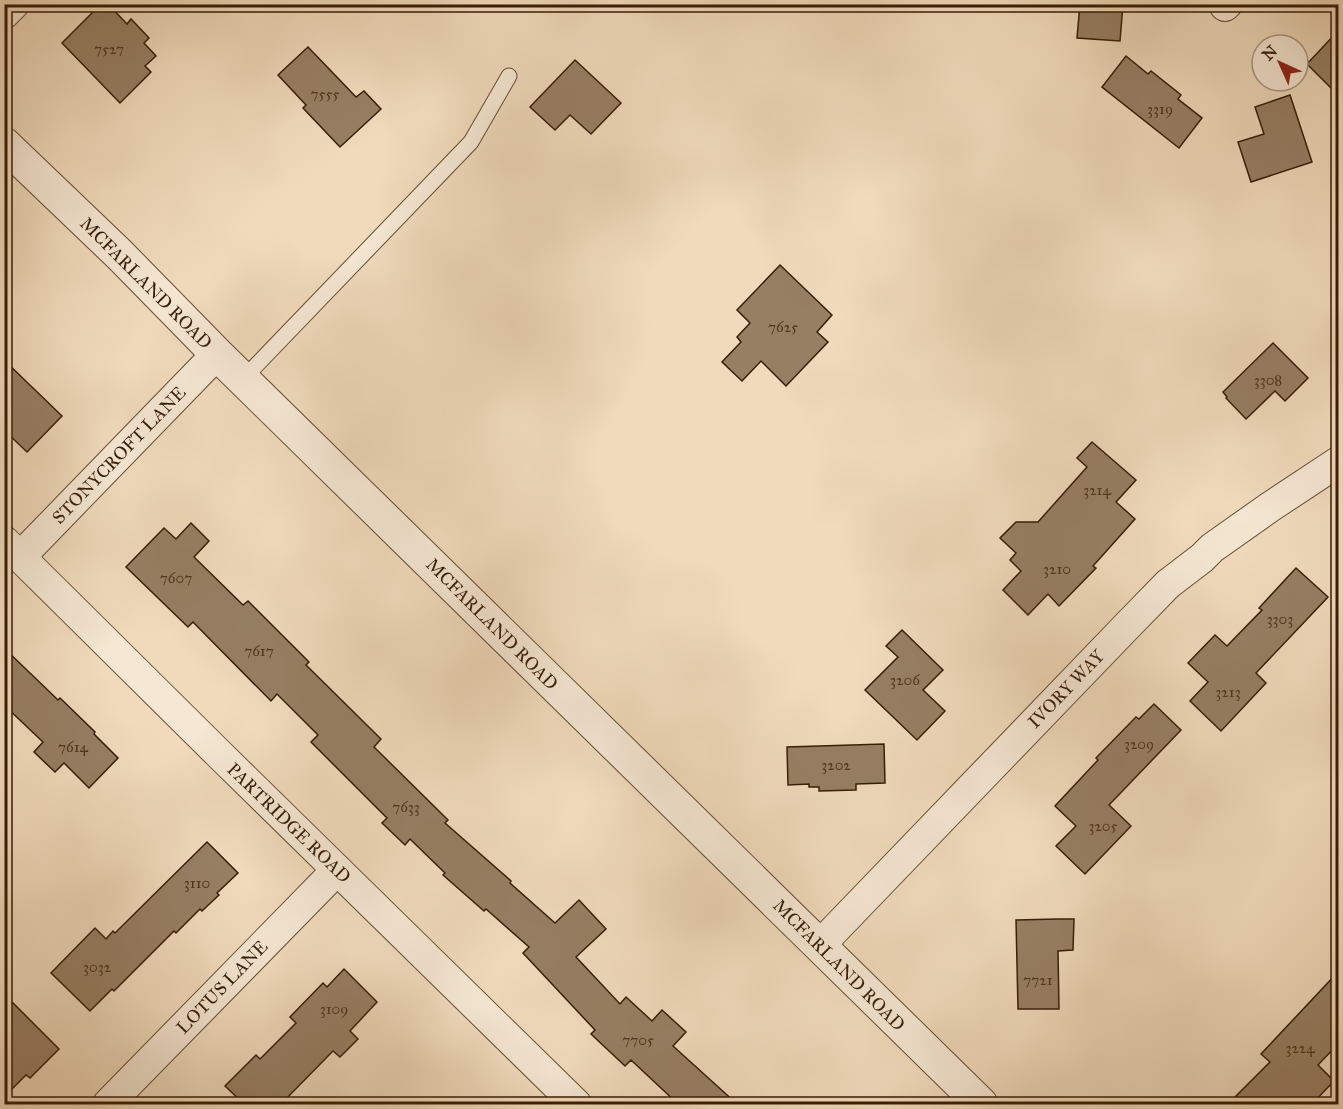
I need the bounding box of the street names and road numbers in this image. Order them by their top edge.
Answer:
street label: MCFARLAND ROAD [75,212,217,354]
street label: STONYCROFT LANE [48,382,190,528]
street label: MCFARLAND ROAD [421,553,563,695]
street label: IVORY WAY [1023,645,1109,733]
street label: PARTRIDGE ROAD [223,758,355,888]
street label: MCFARLAND ROAD [768,894,910,1036]
street label: LOTUS LANE [172,935,272,1038]

